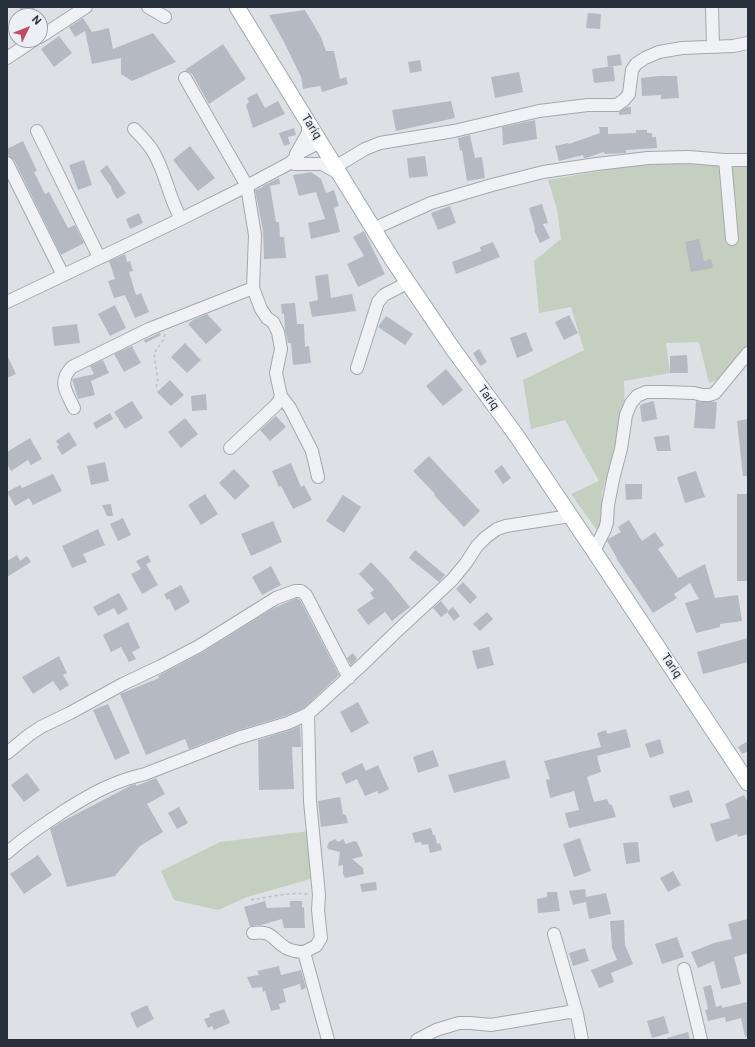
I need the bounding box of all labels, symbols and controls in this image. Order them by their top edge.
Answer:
north arrow [8,8,48,48]
text: N [29,13,44,27]
street label: Tariq [298,112,324,142]
street label: Tariq [474,383,502,413]
street label: Tariq [658,651,684,681]

